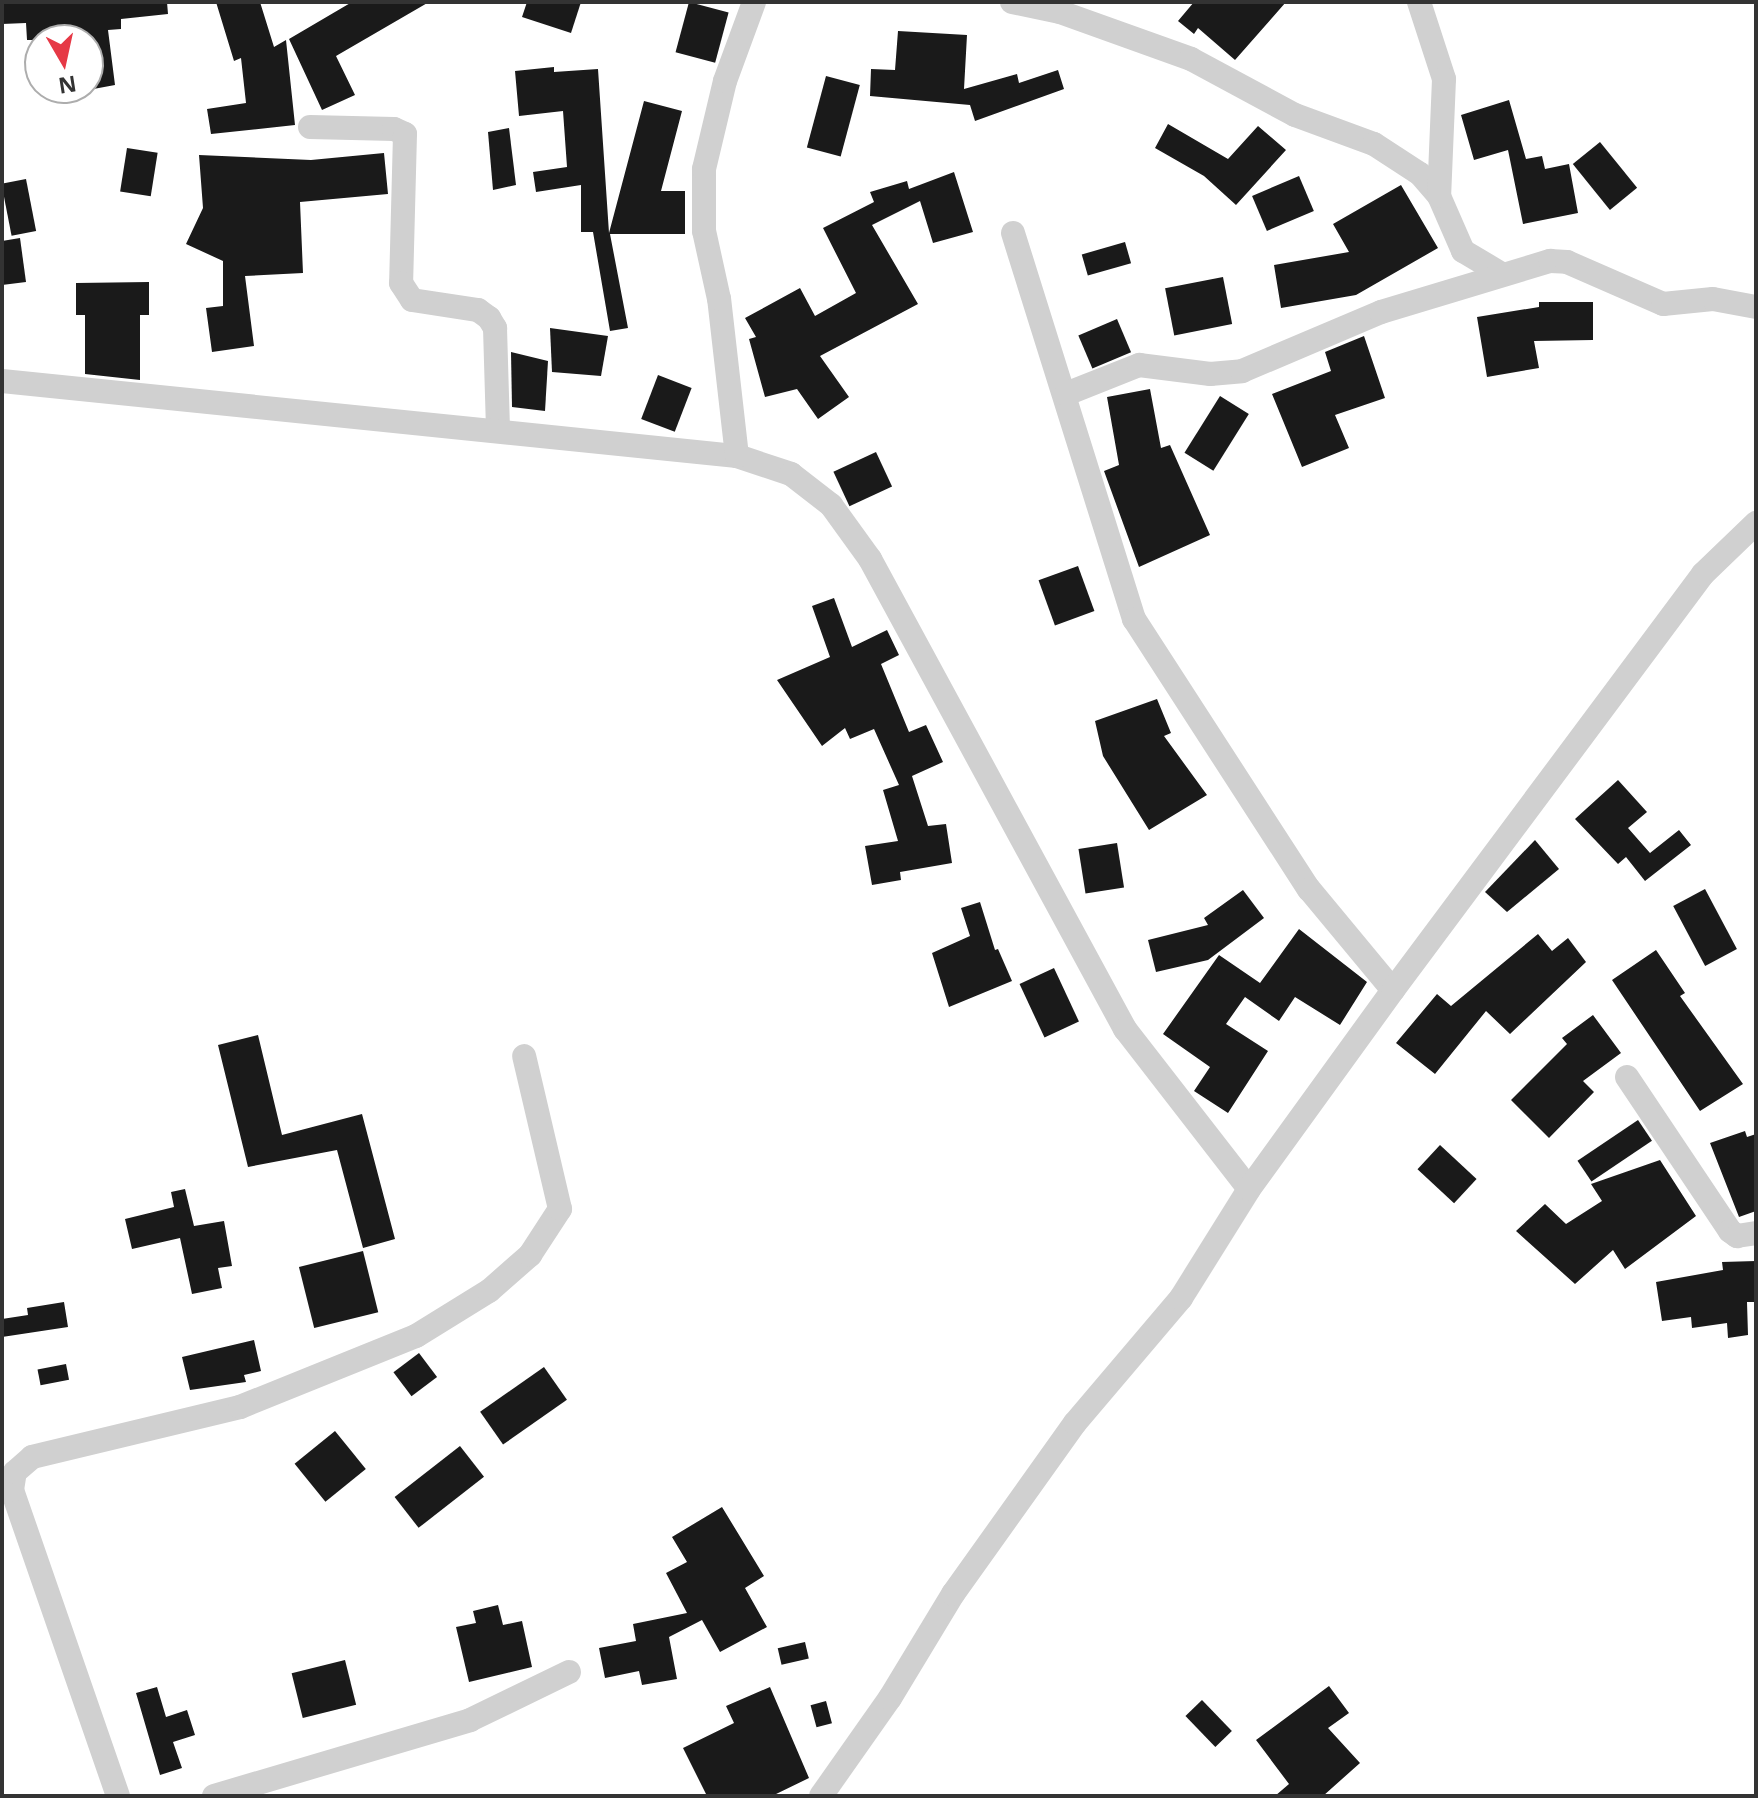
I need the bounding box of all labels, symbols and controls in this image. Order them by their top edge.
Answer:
north arrow [24,24,104,104]
text: N [56,70,79,102]

